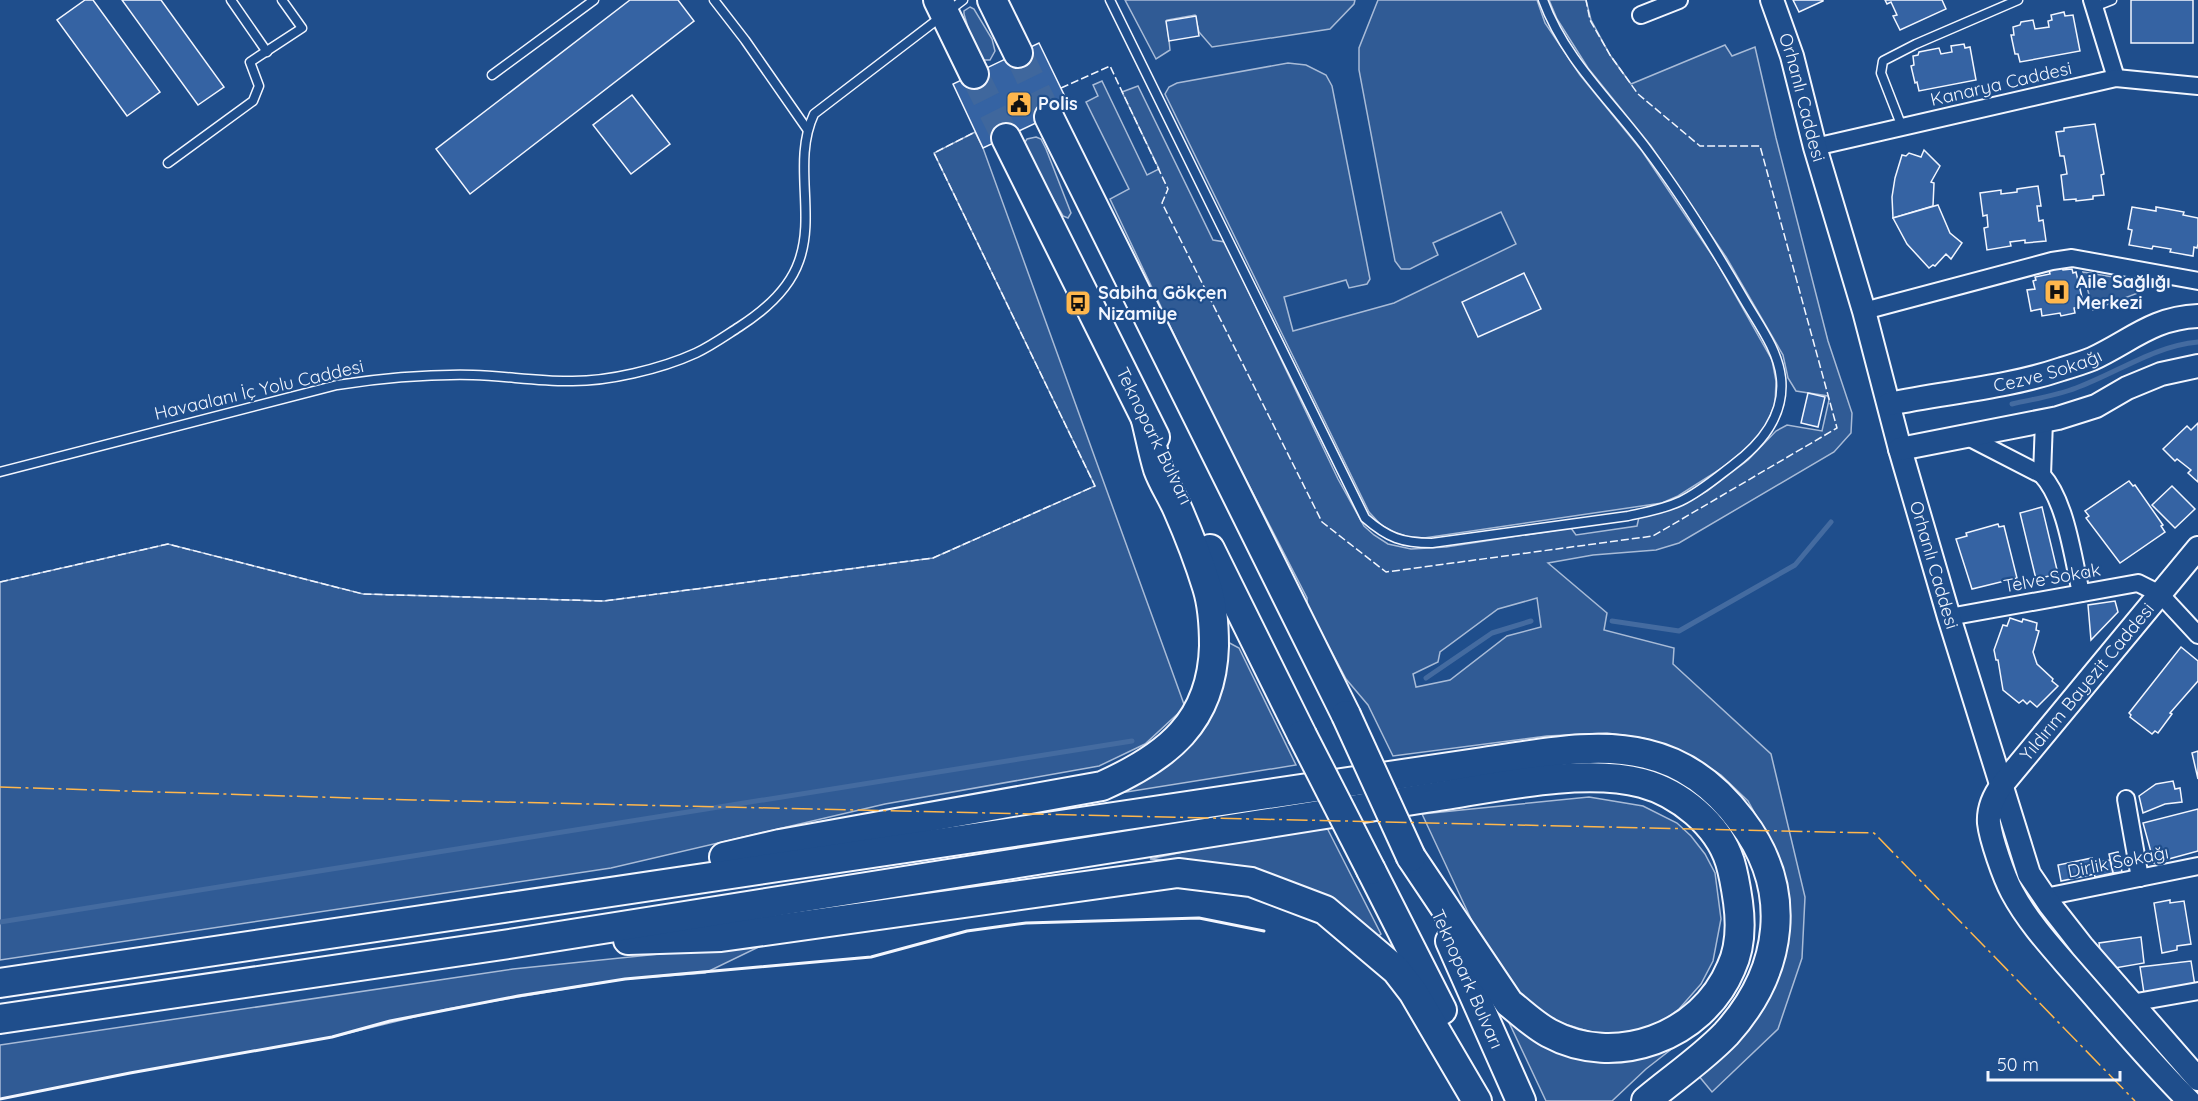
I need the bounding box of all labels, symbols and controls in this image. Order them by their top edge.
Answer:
street label: Orhanlı Caddesi [1774,30,1831,164]
street label: Kanarya Caddesi [1928,56,2074,111]
public building icon: Polis [1004,89,1034,119]
place label: Polis [1038,92,1078,115]
place label: Aile Sağlığı Merkezi [2076,270,2170,314]
hospital icon: Aile Sağlığı Merkezi [2042,277,2072,307]
place label: Sabiha Gökçen Nizamiye [1098,281,1227,325]
bus stop icon: Sabiha Gökçen Nizamiye [1063,288,1093,318]
street label: Cezve Sokağı [1991,344,2106,397]
street label: Havaalanı İç Yolu Caddesi [152,354,366,425]
street label: Teknopark Bulvarı [1111,363,1198,508]
street label: Orhanlı Caddesi [1905,498,1964,632]
street label: Telve Sokak [2002,558,2102,597]
street label: Yıldırım Bayezit Caddesi [2015,598,2159,765]
street label: Dirlik Sokağı [2065,840,2171,883]
street label: Teknopark Bulvarı [1426,906,1508,1052]
scale bar [1988,1044,2120,1082]
text: 50 m [1997,1053,2039,1076]

